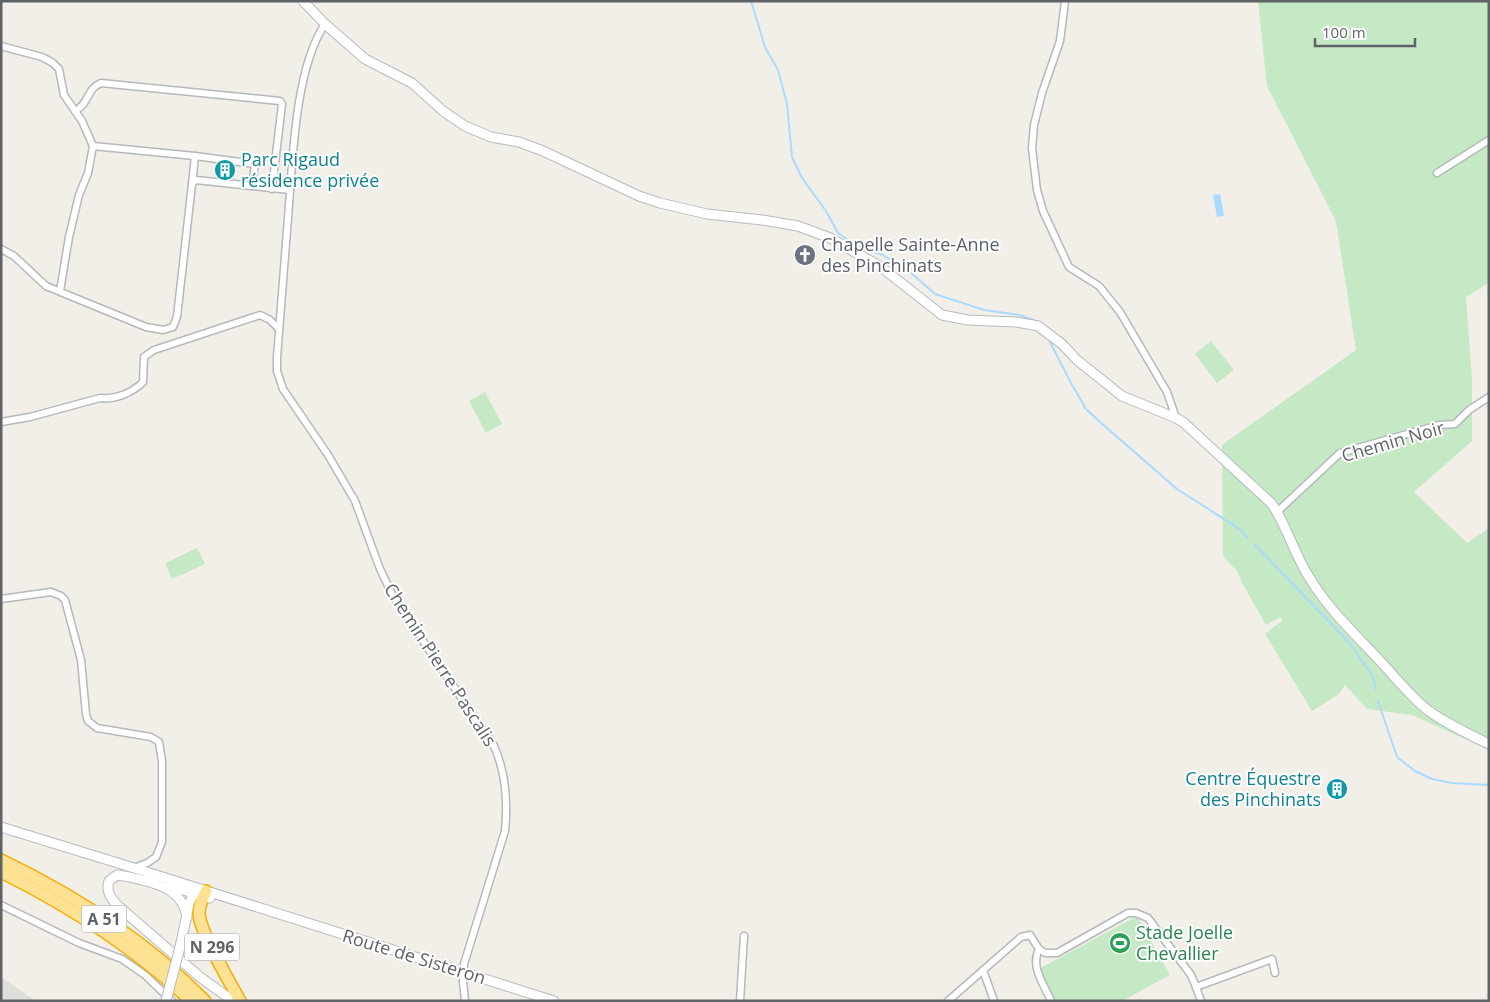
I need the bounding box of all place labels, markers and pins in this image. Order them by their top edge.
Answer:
place label: Parc Rigaud résidence privée [241,147,379,192]
building icon: Parc Rigaud résidence privée [213,158,237,182]
place label: Chapelle Sainte-Anne des Pinchinats [821,232,1000,277]
church icon: Chapelle Sainte-Anne des Pinchinats [793,243,817,267]
place label: Centre Équestre des Pinchinats [1185,766,1321,811]
building icon: Centre Équestre des Pinchinats [1325,777,1349,801]
place label: Stade Joelle Chevallier [1136,920,1233,965]
sports icon: Stade Joelle Chevallier [1108,931,1132,955]

